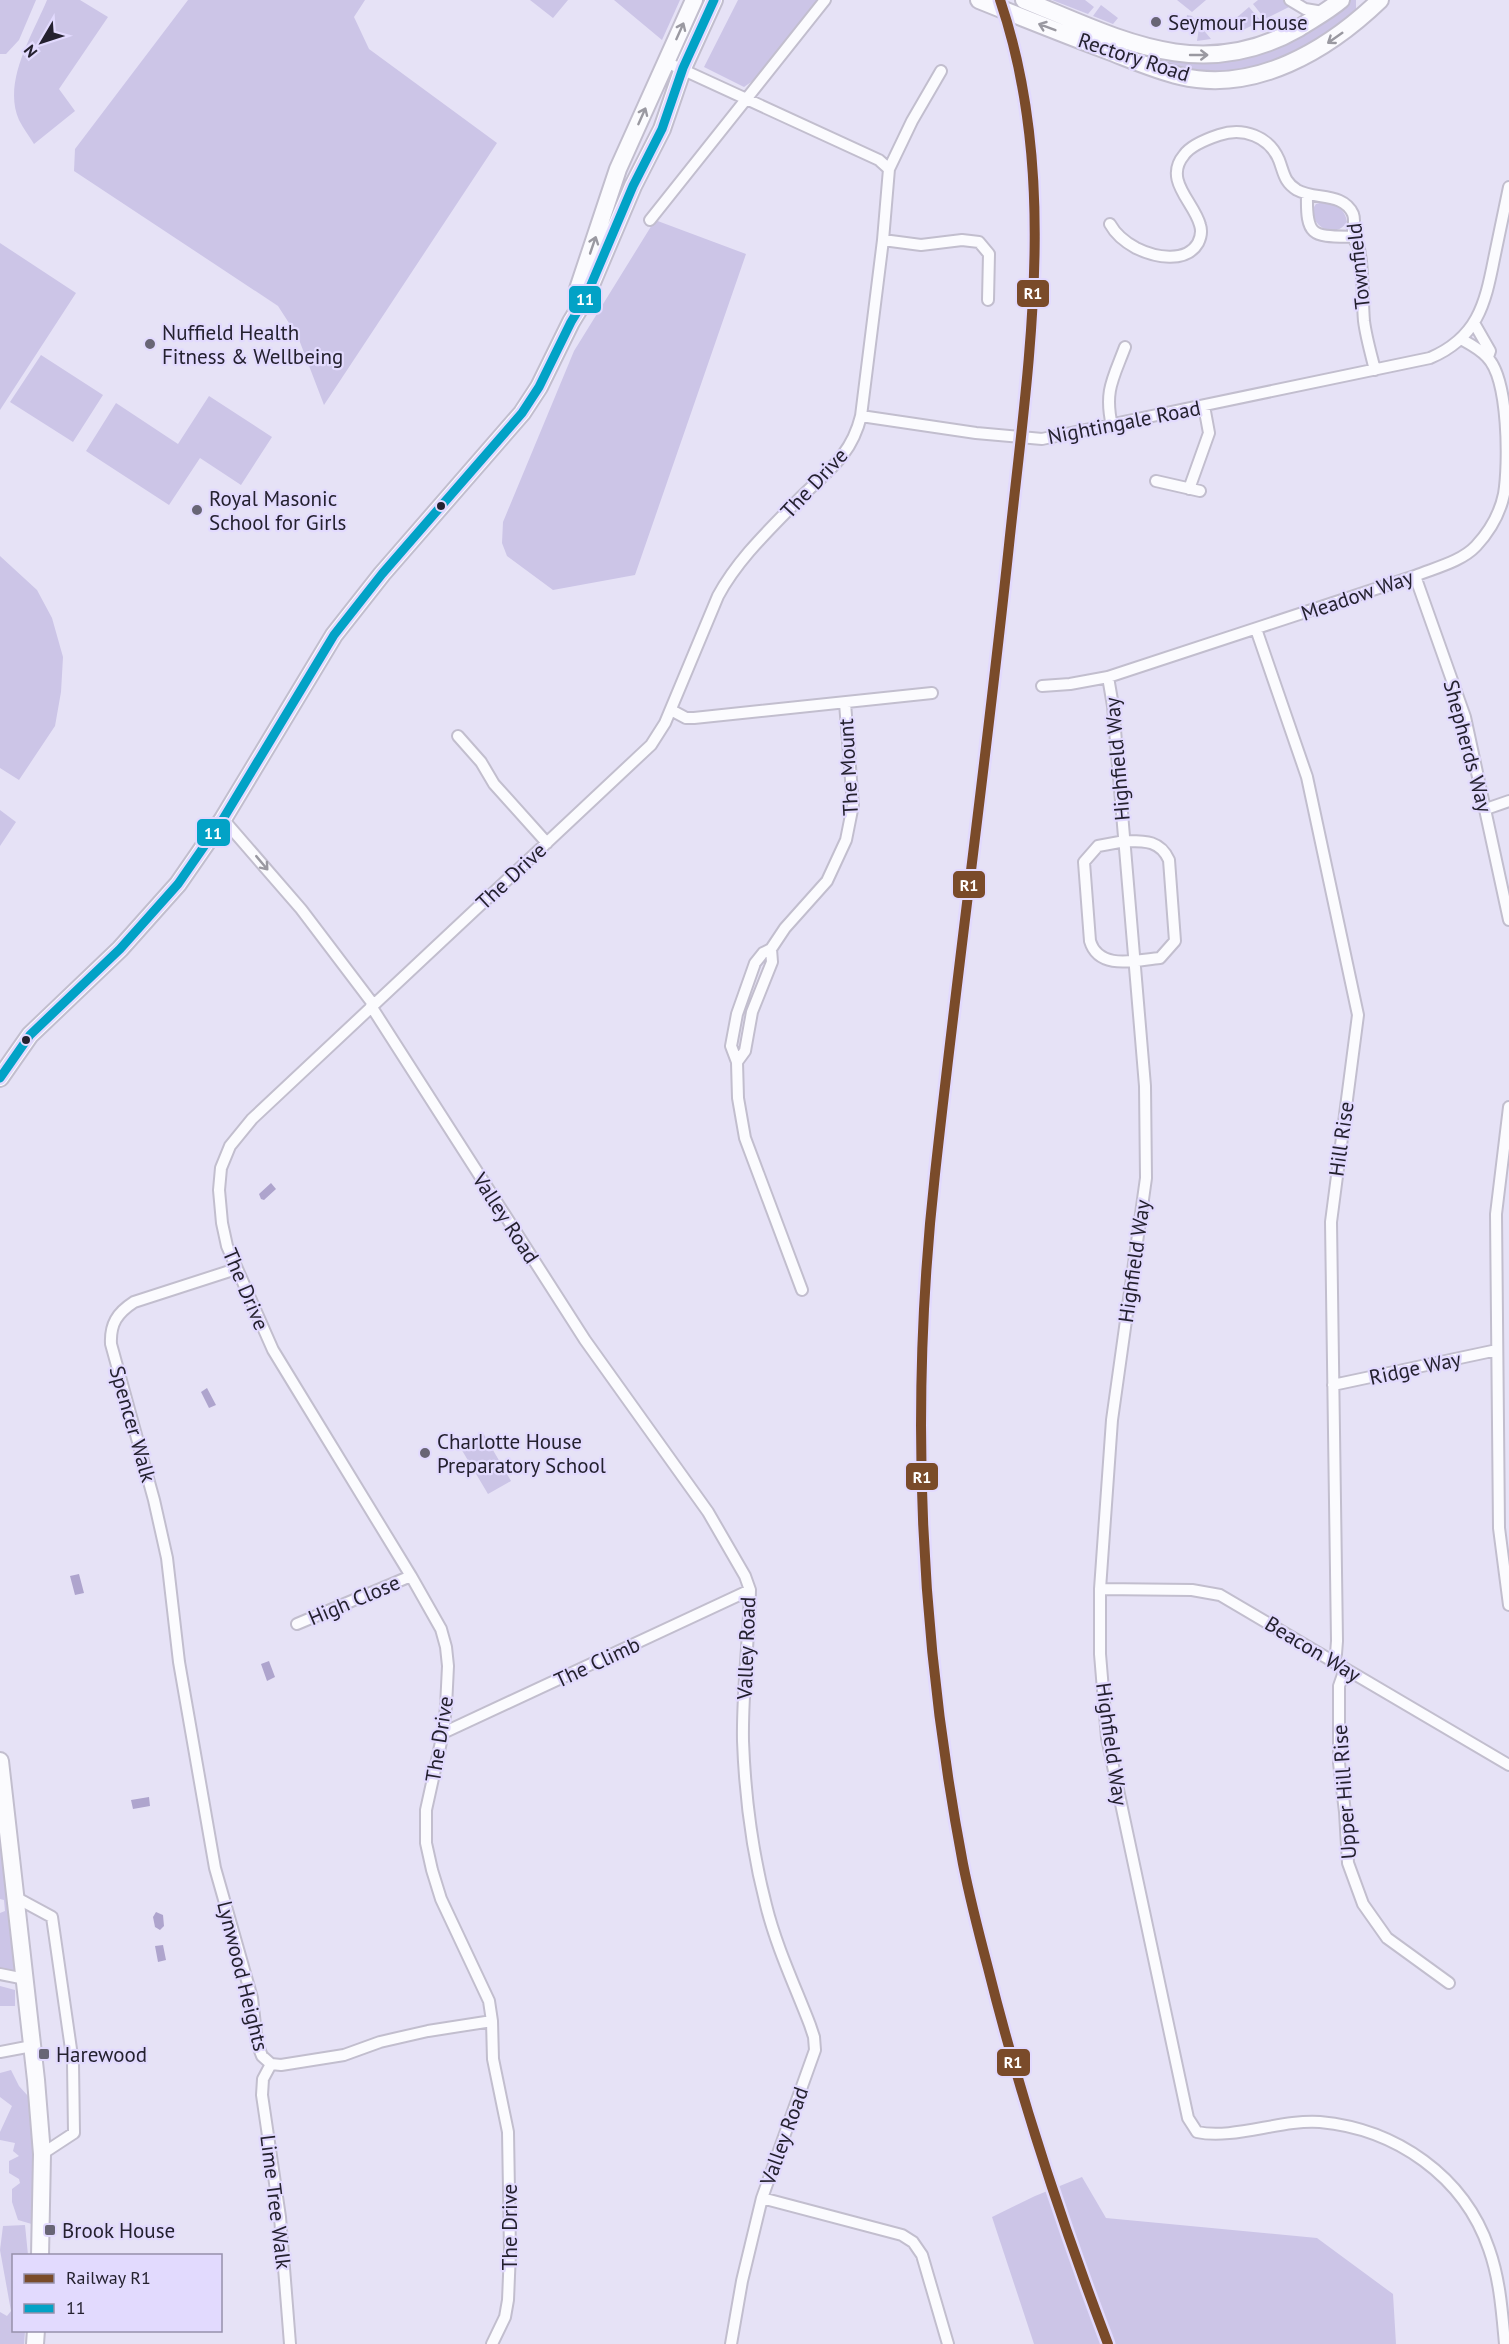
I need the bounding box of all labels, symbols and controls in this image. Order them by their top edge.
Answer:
place label: Seymour House [1168,9,1308,36]
north arrow [12,12,72,72]
marker: Seymour House [1149,15,1163,29]
one-way arrow [1038,21,1057,32]
one-way arrow [675,22,687,40]
street label: Rectory Road [1075,26,1193,88]
one-way arrow [1328,32,1344,44]
text: N [19,41,41,62]
one-way arrow [1188,49,1208,61]
one-way arrow [637,107,649,125]
street label: Townfield [1340,222,1376,310]
one-way arrow [588,236,599,255]
line badge: R1 [1016,279,1050,308]
text: R1 [1024,283,1042,303]
line badge: 11 [568,285,602,314]
text: 11 [576,289,594,309]
place label: Nuffield Health Fitness & Wellbeing [162,319,343,370]
marker: Nuffield Health Fitness & Wellbeing [143,337,157,351]
street label: Nightingale Road [1045,394,1203,450]
street label: The Drive [775,442,853,524]
place label: Royal Masonic School for Girls [209,485,346,536]
unlabelled marker [435,500,447,512]
marker: Royal Masonic School for Girls [190,503,204,517]
street label: Meadow Way [1297,563,1417,627]
street label: Shepherds Way [1437,677,1499,815]
street label: Highfield Way [1098,696,1136,822]
street label: The Mount [832,718,864,816]
line badge: 11 [196,818,231,847]
text: 11 [204,823,222,843]
street label: The Drive [470,837,552,915]
one-way arrow [255,855,269,870]
line badge: R1 [952,870,986,899]
text: R1 [960,875,978,895]
unlabelled marker [20,1034,32,1046]
street label: Hill Rise [1322,1100,1360,1178]
street label: Valley Road [466,1167,545,1268]
street label: Highfield Way [1112,1198,1156,1324]
street label: The Drive [217,1244,275,1334]
street label: Ridge Way [1367,1345,1464,1391]
street label: Spencer Walk [104,1363,162,1485]
place label: Charlotte House Preparatory School [437,1428,606,1479]
marker: Charlotte House Preparatory School [418,1446,432,1460]
line badge: R1 [905,1462,939,1491]
text: R1 [913,1467,931,1487]
street label: High Close [304,1569,404,1631]
street label: Valley Road [731,1596,761,1701]
street label: Beacon Way [1260,1610,1366,1688]
street label: The Climb [550,1630,644,1694]
street label: Highfield Way [1090,1681,1134,1807]
street label: The Drive [419,1694,459,1784]
street label: Upper Hill Rise [1326,1724,1362,1860]
street label: Lynwood Heights [211,1898,275,2054]
place label: Harewood [56,2041,147,2068]
marker: Harewood [37,2047,51,2061]
line badge: R1 [996,2048,1031,2077]
text: R1 [1004,2052,1022,2072]
street label: Valley Road [753,2083,814,2190]
street label: Lime Tree Walk [254,2133,298,2271]
street label: The Drive [496,2184,523,2270]
place label: Brook House [62,2217,175,2244]
marker: Brook House [43,2223,57,2237]
legend [12,2254,222,2332]
text: Railway R1 [66,2266,151,2289]
text: 11 [66,2296,86,2319]

